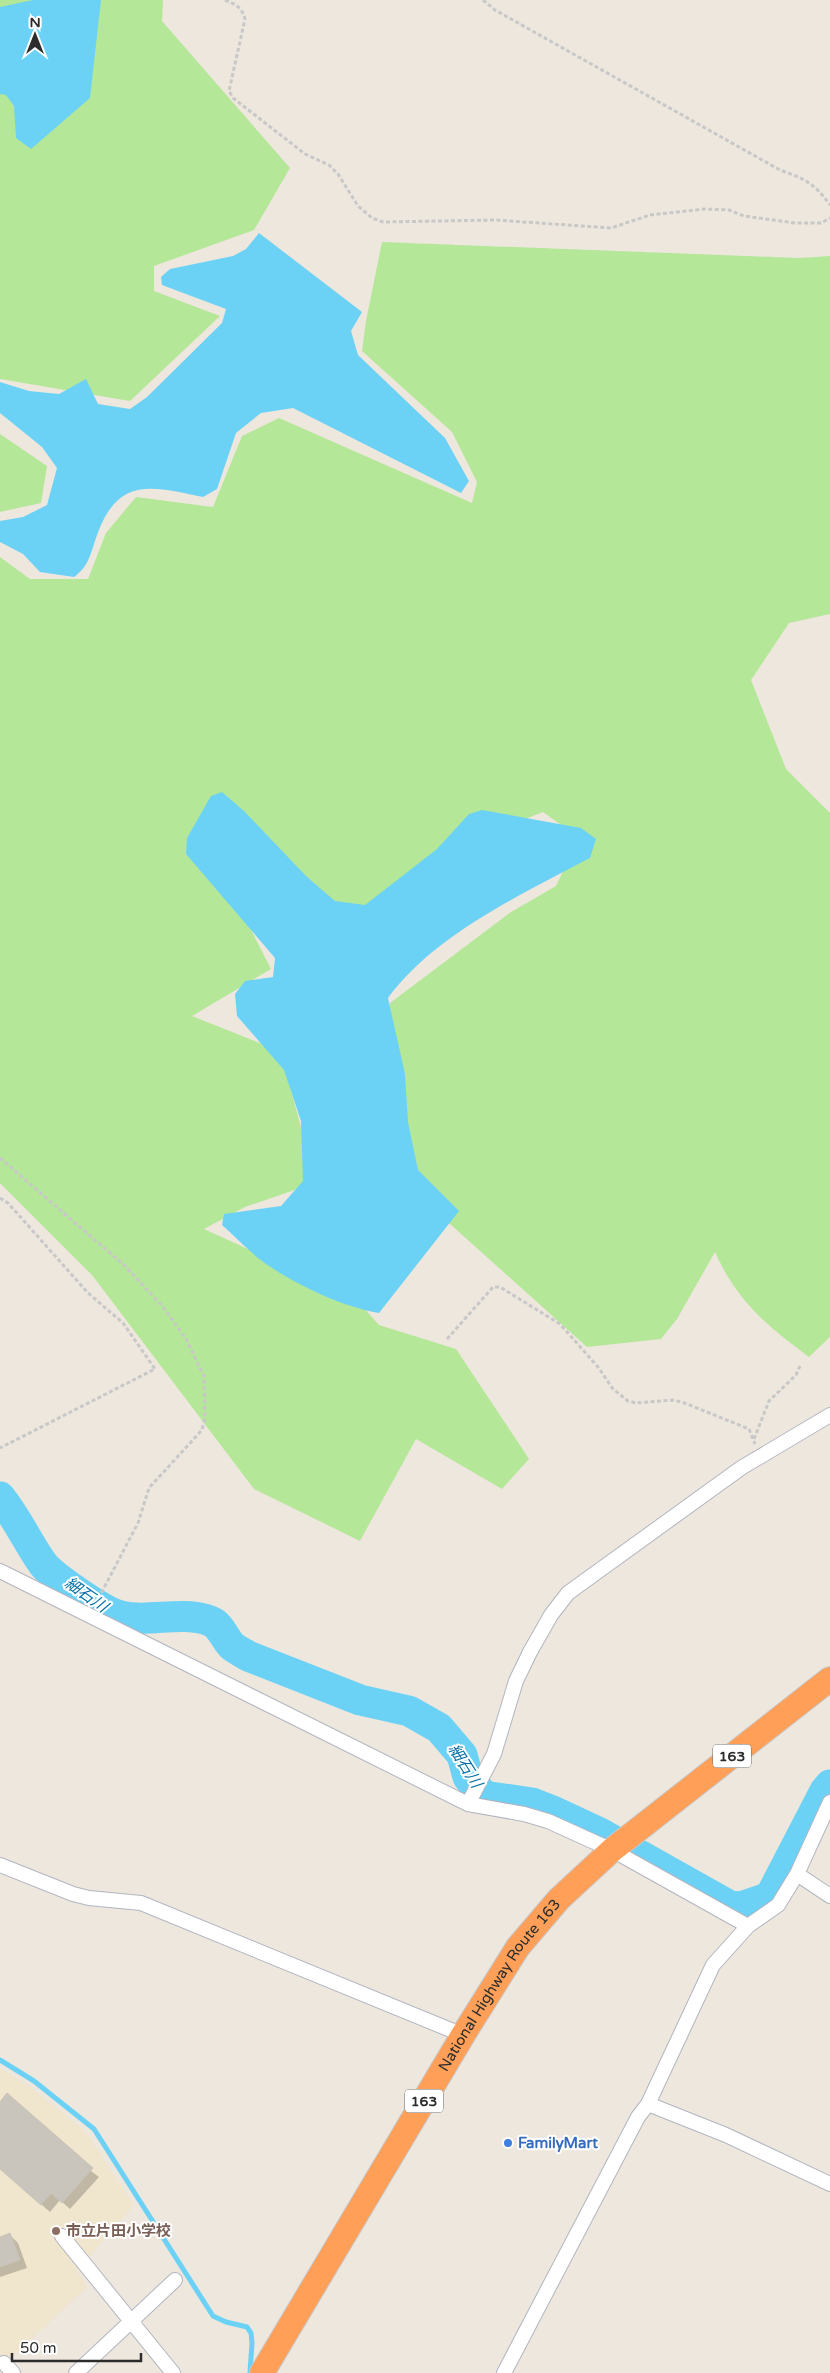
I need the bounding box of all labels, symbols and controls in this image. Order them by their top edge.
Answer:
north arrow [10,10,60,60]
text: N [29,14,41,31]
water label: 細石川 [61,1573,113,1618]
water label: 細石川 [444,1740,487,1793]
road number: 163 [713,1744,751,1768]
street label: National Highway Route 163 [434,1895,564,2075]
road number: 163 [405,2090,443,2112]
place label: FamilyMart [518,2134,598,2153]
marker: FamilyMart [502,2137,514,2149]
place label: 市立片田小学校 [66,2222,171,2240]
marker: 市立片田小学校 [50,2225,62,2237]
scale bar [12,2330,141,2362]
text: 50 m [20,2339,57,2357]

